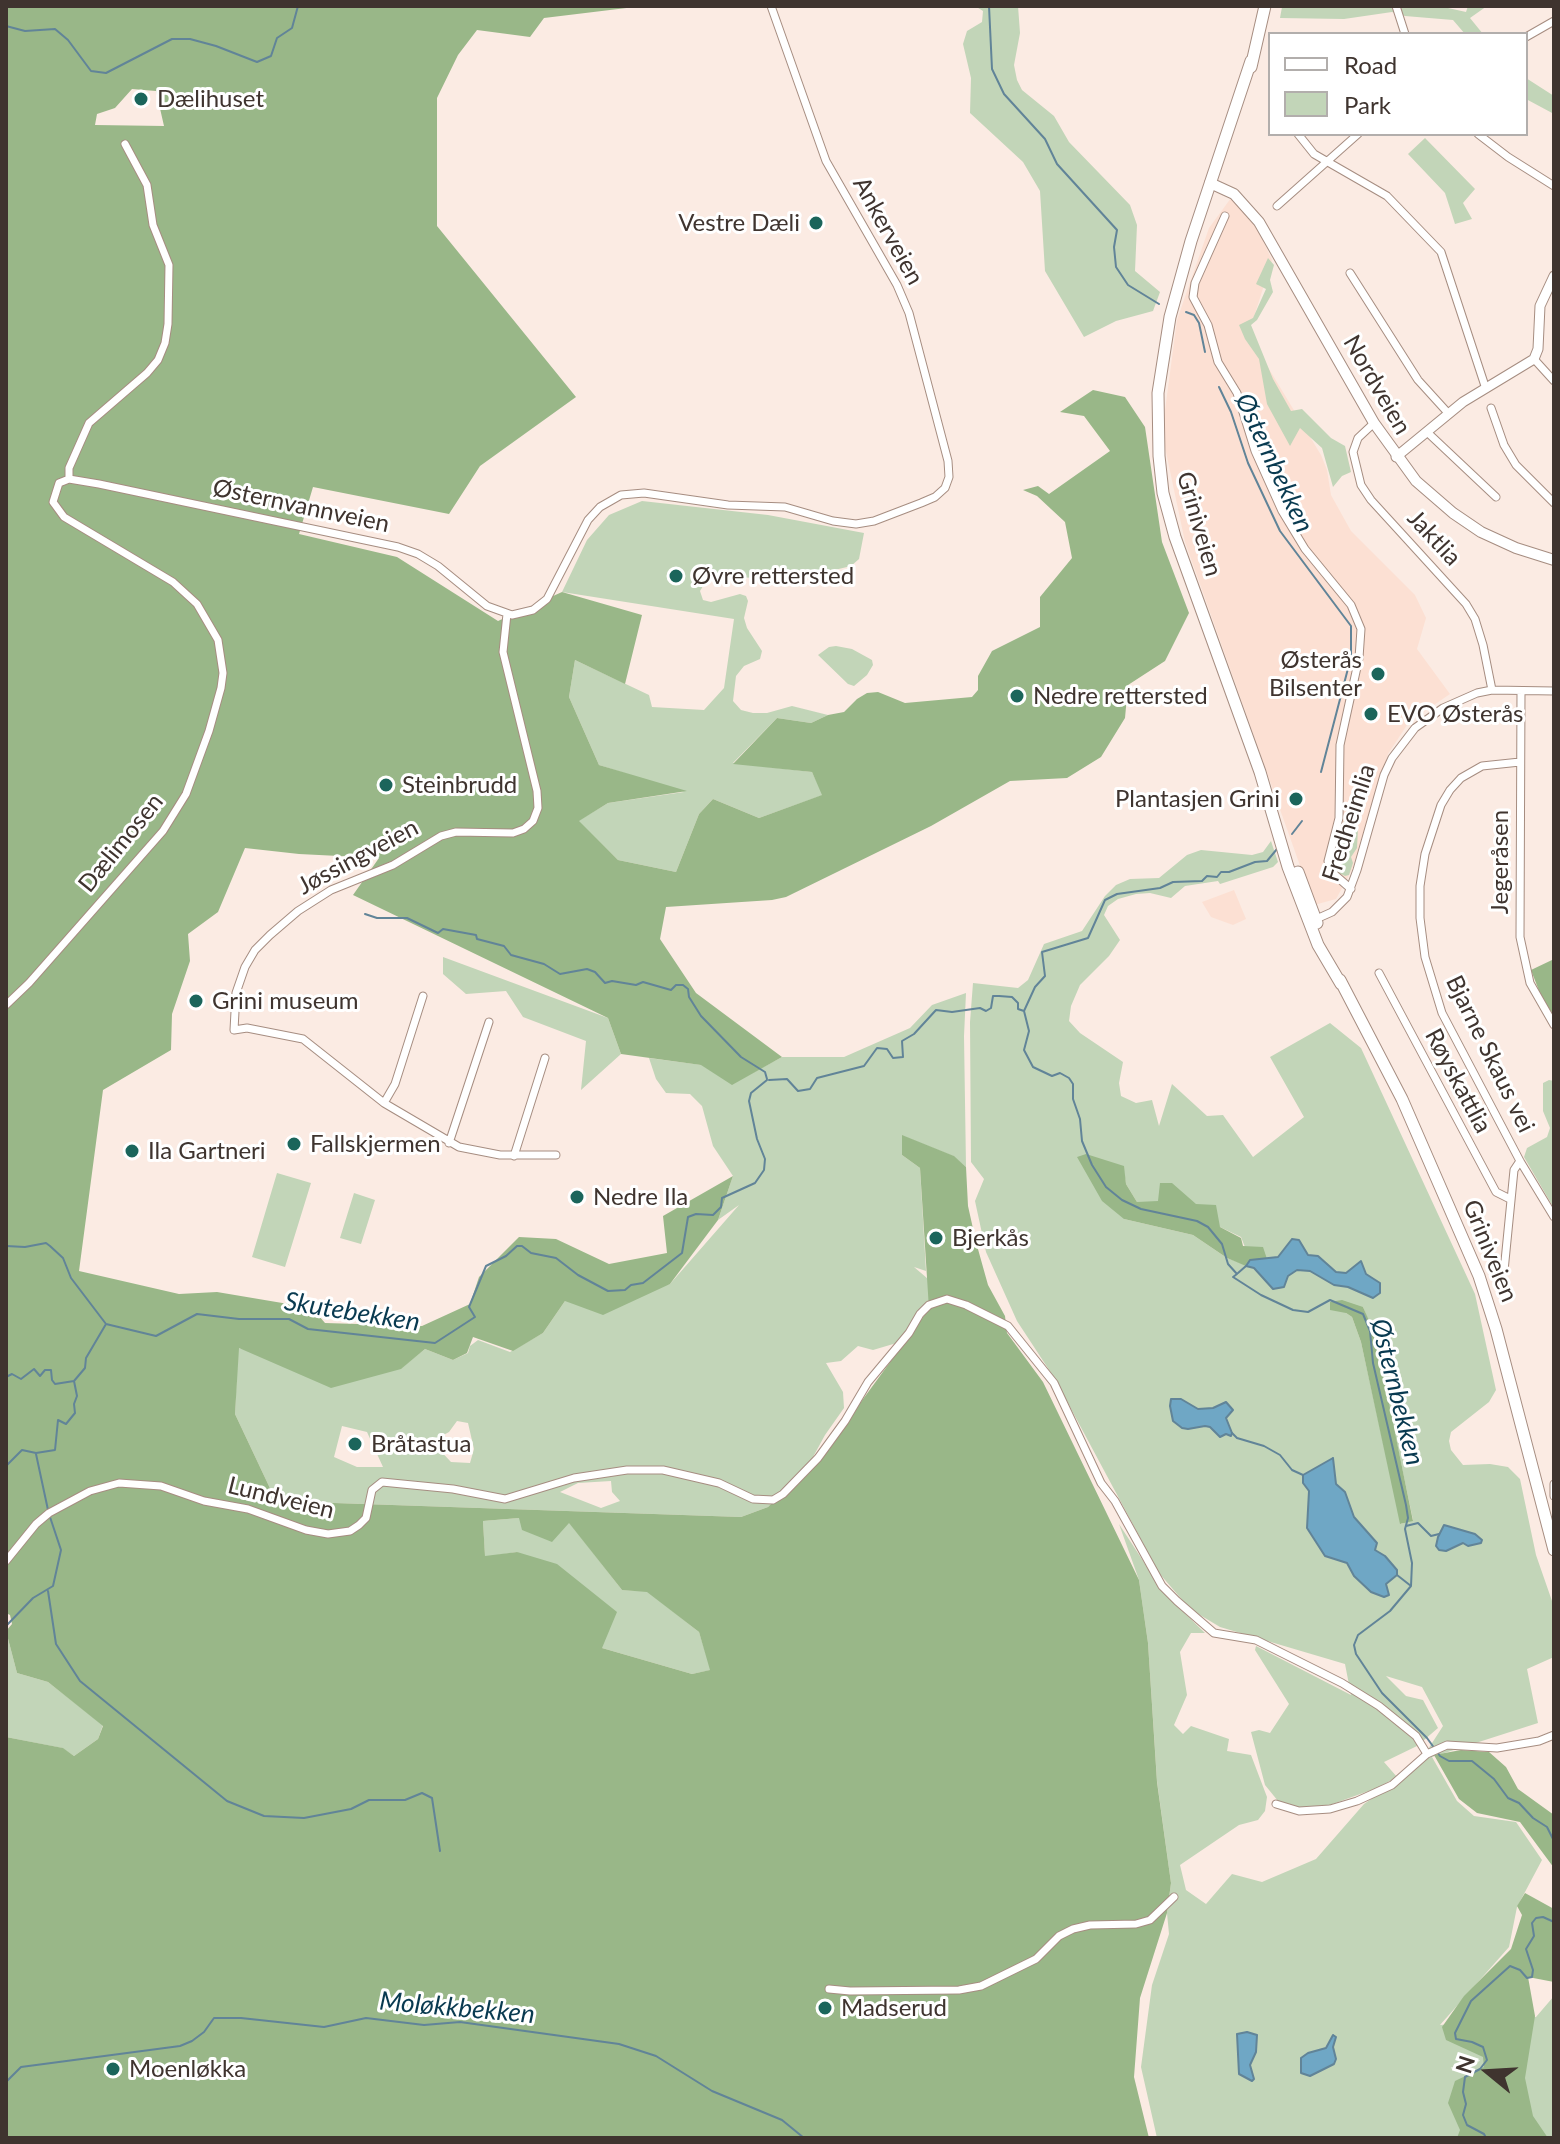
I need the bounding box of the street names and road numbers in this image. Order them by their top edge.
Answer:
street label: Ankerveien [847,172,929,290]
street label: Nordveien [1337,330,1417,440]
street label: Griniveien [1170,468,1228,580]
street label: Østernvannveien [210,473,392,539]
street label: Jaktlia [1401,504,1467,572]
street label: Fredheimlia [1316,761,1382,885]
street label: Dælimosen [73,788,169,898]
street label: Jegeråsen [1486,810,1514,914]
street label: Jøssingveien [293,813,423,901]
street label: Bjarne Skaus vei [1440,971,1540,1137]
street label: Røyskattlia [1419,1024,1497,1138]
street label: Griniveien [1457,1196,1523,1306]
street label: Lundveien [225,1471,337,1525]

